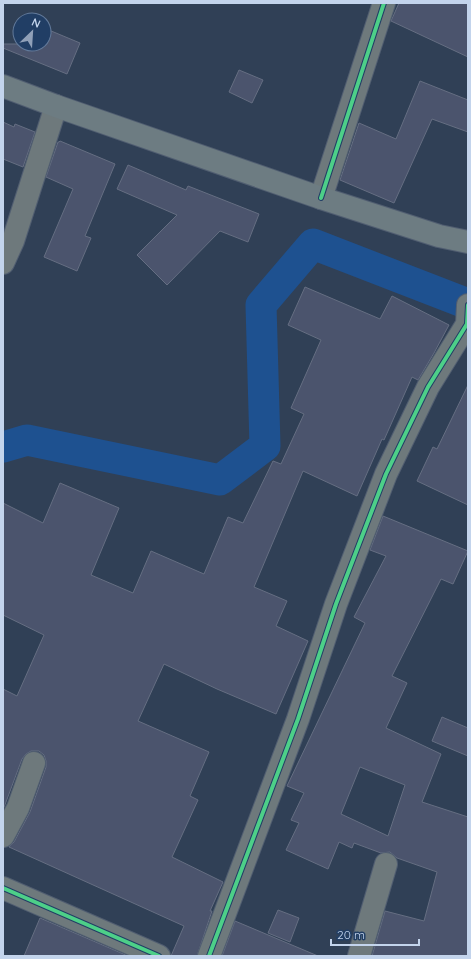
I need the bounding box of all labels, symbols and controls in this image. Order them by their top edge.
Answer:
north arrow [12,12,52,52]
text: N [30,15,43,31]
scale bar [331,921,419,947]
text: 20 m [337,927,365,942]

